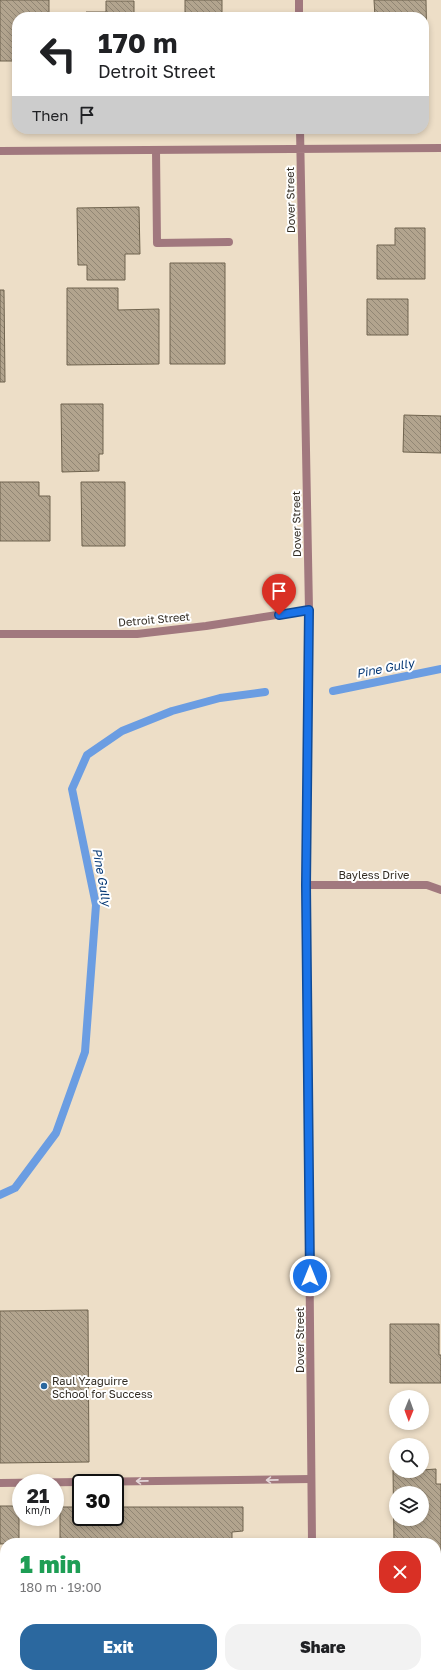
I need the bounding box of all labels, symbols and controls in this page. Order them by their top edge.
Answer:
text: 170 m [98,26,177,59]
icon: left [32,28,84,80]
text: Detroit Street [98,60,216,82]
icon: arrive [76,104,98,126]
text: Then [32,106,68,124]
street label: Dover Street [283,167,297,233]
street label: Dover Street [289,491,303,557]
pin [262,574,296,615]
icon: arrive [268,580,290,602]
street label: Detroit Street [118,609,190,629]
water label: Pine Gully [355,655,417,681]
water label: Pine Gully [90,847,115,909]
street label: Bayless Drive [339,868,409,881]
position arrow [289,1255,331,1297]
street label: Dover Street [293,1307,306,1373]
place label: Raul Yzaguirre School for Success [52,1374,153,1400]
marker: Raul Yzaguirre School for Success [39,1381,49,1391]
north arrow [389,1390,429,1430]
map controls [389,1390,429,1526]
button: search [389,1438,429,1478]
speed limit sign: 30 [72,1474,124,1526]
one-way arrow [266,1476,279,1484]
one-way arrow [136,1477,149,1485]
text: 21 [27,1483,49,1507]
button: layers [389,1486,429,1526]
text: km/h [25,1504,51,1516]
text: 1 min [20,1549,81,1578]
button: close [379,1551,421,1593]
text: 180 m · 19:00 [20,1579,102,1595]
button: Exit [20,1624,217,1670]
button: Share [225,1624,421,1670]

